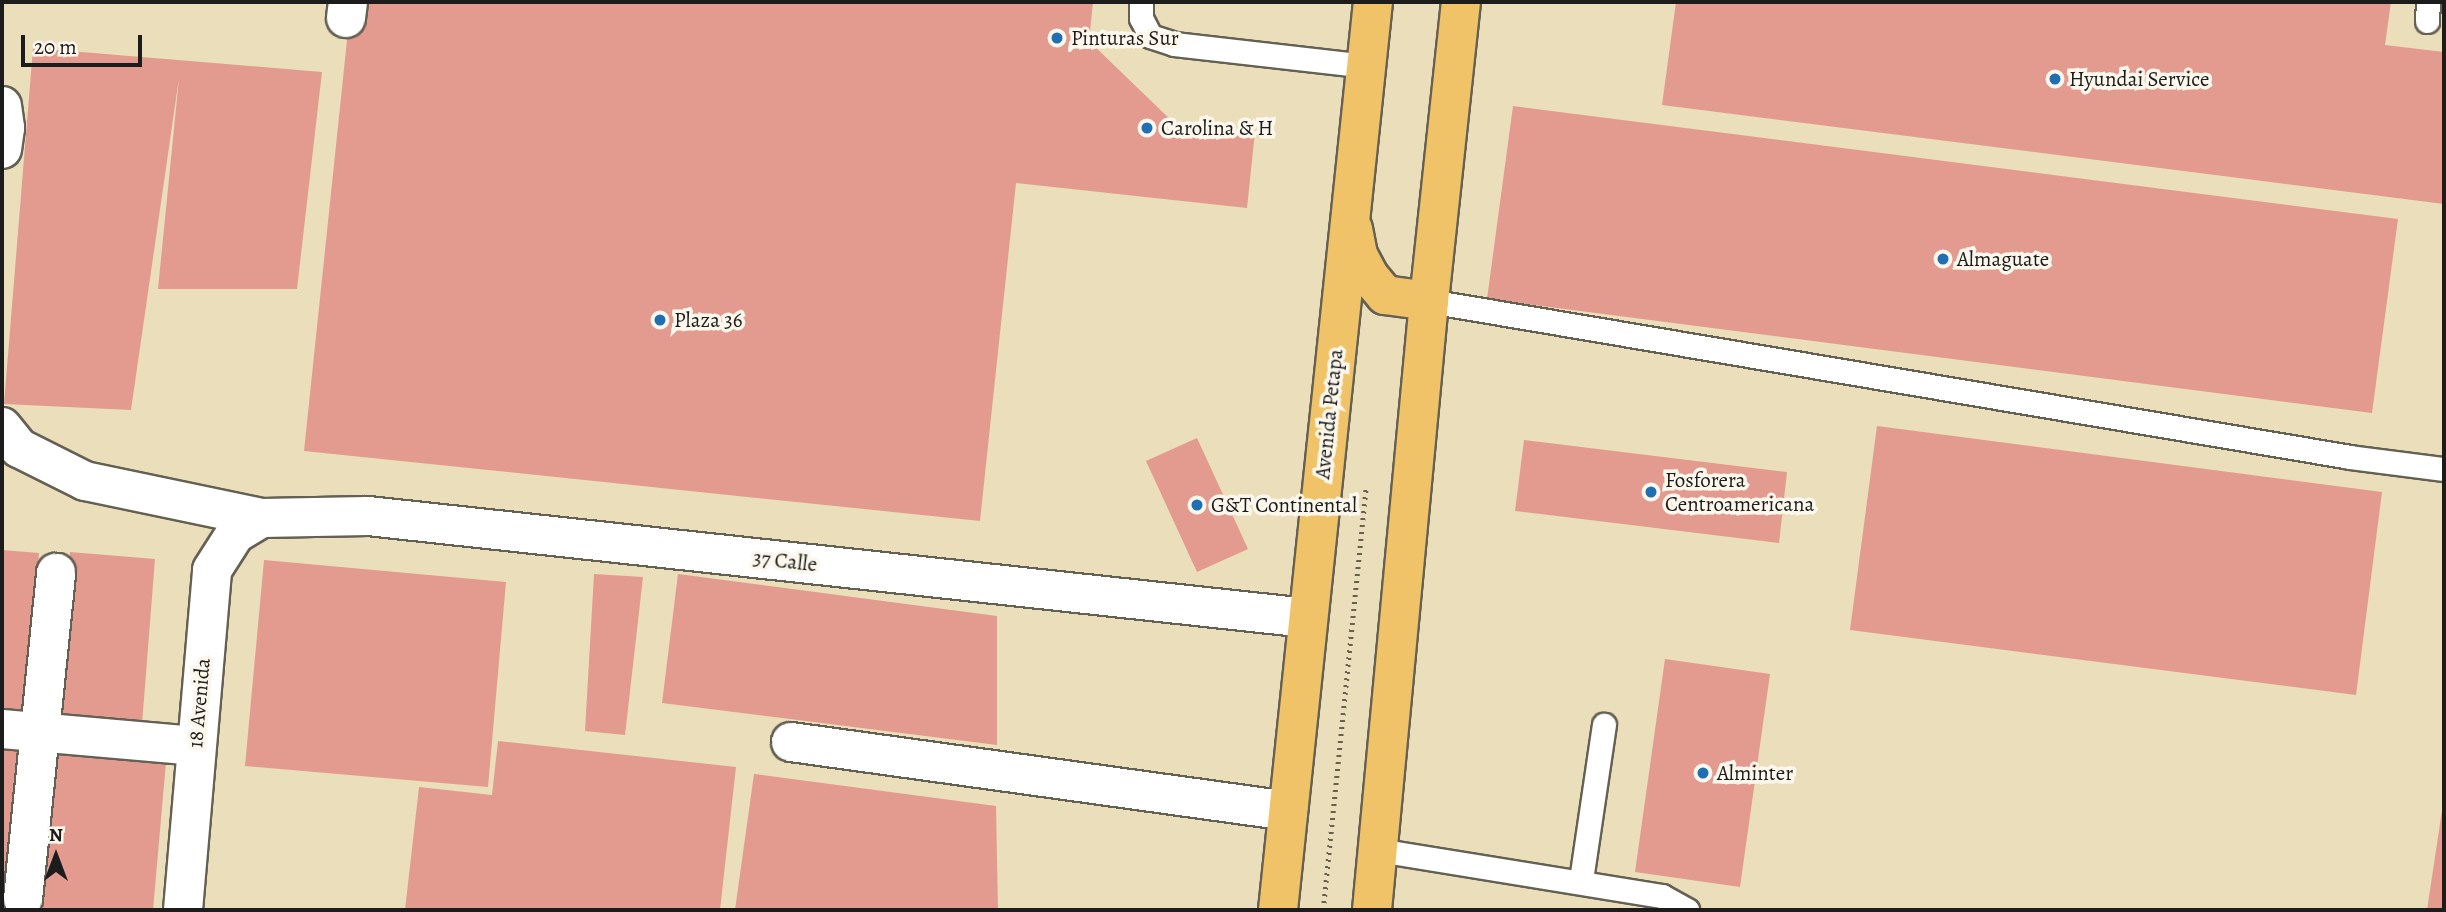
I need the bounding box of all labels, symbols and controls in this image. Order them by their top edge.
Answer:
scale bar [24,21,145,65]
place label: Pinturas Sur [1071,25,1179,51]
marker: Pinturas Sur [1049,30,1065,46]
text: 20 m [34,33,77,61]
place label: Hyundai Service [2069,66,2209,92]
marker: Hyundai Service [2047,71,2063,87]
place label: Carolina & H [1161,115,1273,141]
marker: Carolina & H [1139,120,1155,136]
place label: Almaguate [1957,246,2049,272]
marker: Almaguate [1935,251,1951,267]
place label: Plaza 36 [674,307,743,333]
marker: Plaza 36 [652,312,668,328]
street label: Avenida Petapa [1310,348,1348,480]
place label: Fosforera Centroamericana [1665,467,1814,517]
marker: Fosforera Centroamericana [1643,484,1659,500]
place label: G&T Continental [1211,492,1357,518]
marker: G&T Continental [1189,497,1205,513]
street label: 37 Calle [752,545,818,577]
street label: 18 Avenida [183,657,215,749]
place label: Alminter [1717,760,1793,786]
marker: Alminter [1695,765,1711,781]
north arrow [21,821,91,891]
text: N [49,822,63,848]

